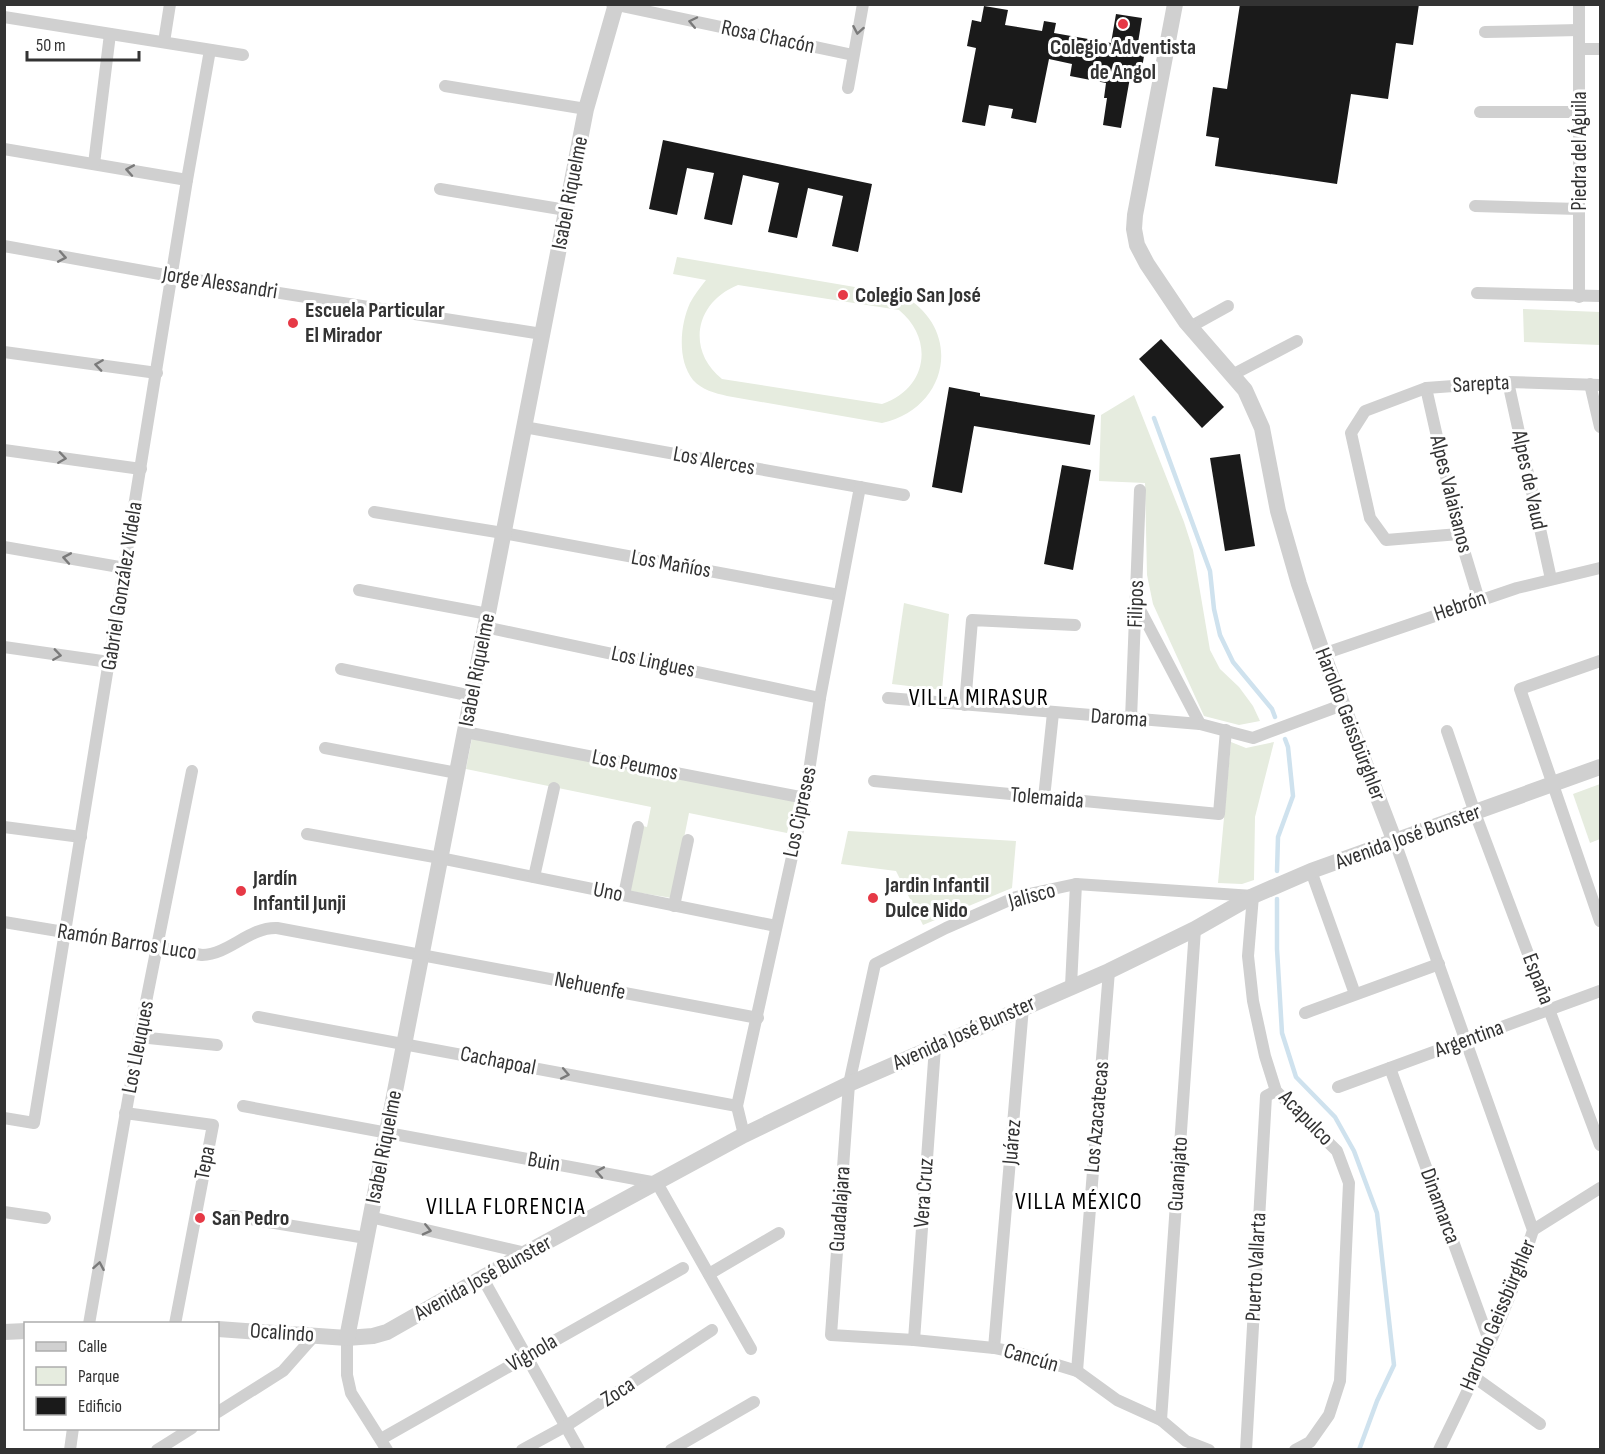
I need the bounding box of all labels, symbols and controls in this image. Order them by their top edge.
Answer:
street label: Rosa Chacón [719,14,817,60]
one-way arrow [689,16,699,29]
marker: Colegio Adventista de Angol [1116,17,1130,31]
scale bar [27,24,140,62]
one-way arrow [852,25,865,35]
place label: Colegio Adventista de Angol [1050,34,1196,86]
text: 50 m [36,35,66,56]
street label: Piedra del Águila [1566,91,1593,211]
street label: Isabel Riquelme [546,134,594,252]
one-way arrow [125,164,135,177]
one-way arrow [57,250,67,262]
street label: Jorge Alessandri [160,260,279,305]
place label: Colegio San José [855,282,981,309]
marker: Colegio San José [836,288,850,302]
place label: Escuela Particular El Mirador [305,297,445,349]
marker: Escuela Particular El Mirador [286,316,300,330]
one-way arrow [95,360,104,372]
street label: Sarepta [1452,369,1510,399]
street label: Alpes de Vaud [1505,427,1553,532]
street label: Alpes Valaisanos [1423,431,1479,556]
street label: Los Alerces [671,441,757,481]
one-way arrow [58,452,67,464]
street label: Gabriel González Videla [95,500,149,672]
street label: Los Mañíos [629,544,713,584]
one-way arrow [63,552,73,565]
street label: Filipos [1122,580,1150,628]
street label: Hebrón [1430,584,1490,628]
street label: Isabel Riquelme [453,611,501,729]
street label: Los Lingues [609,640,697,684]
street label: Haroldo Geissbürghler [1308,644,1392,804]
one-way arrow [52,648,62,660]
district label: VILLA MIRASUR [909,683,1049,712]
street label: Daroma [1090,703,1148,733]
street label: Los Peumos [590,743,680,787]
street label: Los Cipreses [777,764,823,860]
street label: Tolemaida [1009,781,1085,815]
street label: Avenida José Bunster [1331,798,1484,876]
place label: Jardín Infantil Junji [252,865,346,917]
place label: Jardin Infantil Dulce Nido [884,872,989,924]
street label: Uno [591,876,625,908]
street label: Jalisco [1005,877,1058,915]
marker: Jardín Infantil Junji [234,884,248,898]
marker: Jardin Infantil Dulce Nido [866,891,880,905]
street label: Ramón Barros Luco [55,918,199,966]
street label: España [1516,950,1560,1008]
street label: Nehuenfe [552,966,628,1006]
street label: Avenida José Bunster [888,990,1039,1077]
street label: Los Lleuques [116,998,160,1096]
street label: Argentina [1430,1014,1507,1064]
street label: Cachapoal [458,1040,538,1082]
street label: Los Azacatecas [1079,1060,1115,1174]
one-way arrow [559,1067,569,1080]
street label: Acapulco [1272,1084,1339,1151]
street label: Isabel Riquelme [360,1088,408,1206]
street label: Juárez [997,1118,1027,1167]
street label: Guanajato [1162,1136,1194,1212]
street label: Tepa [189,1144,221,1182]
street label: Buin [526,1146,562,1178]
street label: Vera Cruz [908,1157,940,1229]
street label: Guadalajara [824,1165,856,1253]
street label: Dinamarca [1414,1165,1466,1247]
one-way arrow [595,1166,605,1179]
district label: VILLA MÉXICO [1015,1187,1143,1216]
district label: VILLA FLORENCIA [426,1192,586,1221]
place label: San Pedro [212,1205,289,1232]
marker: San Pedro [193,1211,207,1225]
street label: Puerto Vallarta [1240,1212,1272,1322]
one-way arrow [422,1223,432,1236]
street label: Avenida José Bunster [409,1229,556,1327]
street label: Haroldo Geissbürghler [1454,1235,1542,1395]
one-way arrow [92,1261,105,1271]
street label: Ocalindo [249,1317,315,1349]
legend [24,1322,219,1430]
street label: Vignola [502,1328,562,1378]
text: Calle [78,1336,107,1357]
street label: Cancún [1001,1337,1061,1379]
text: Parque [78,1366,119,1387]
street label: Zoca [596,1371,640,1413]
text: Edificio [78,1396,122,1417]

